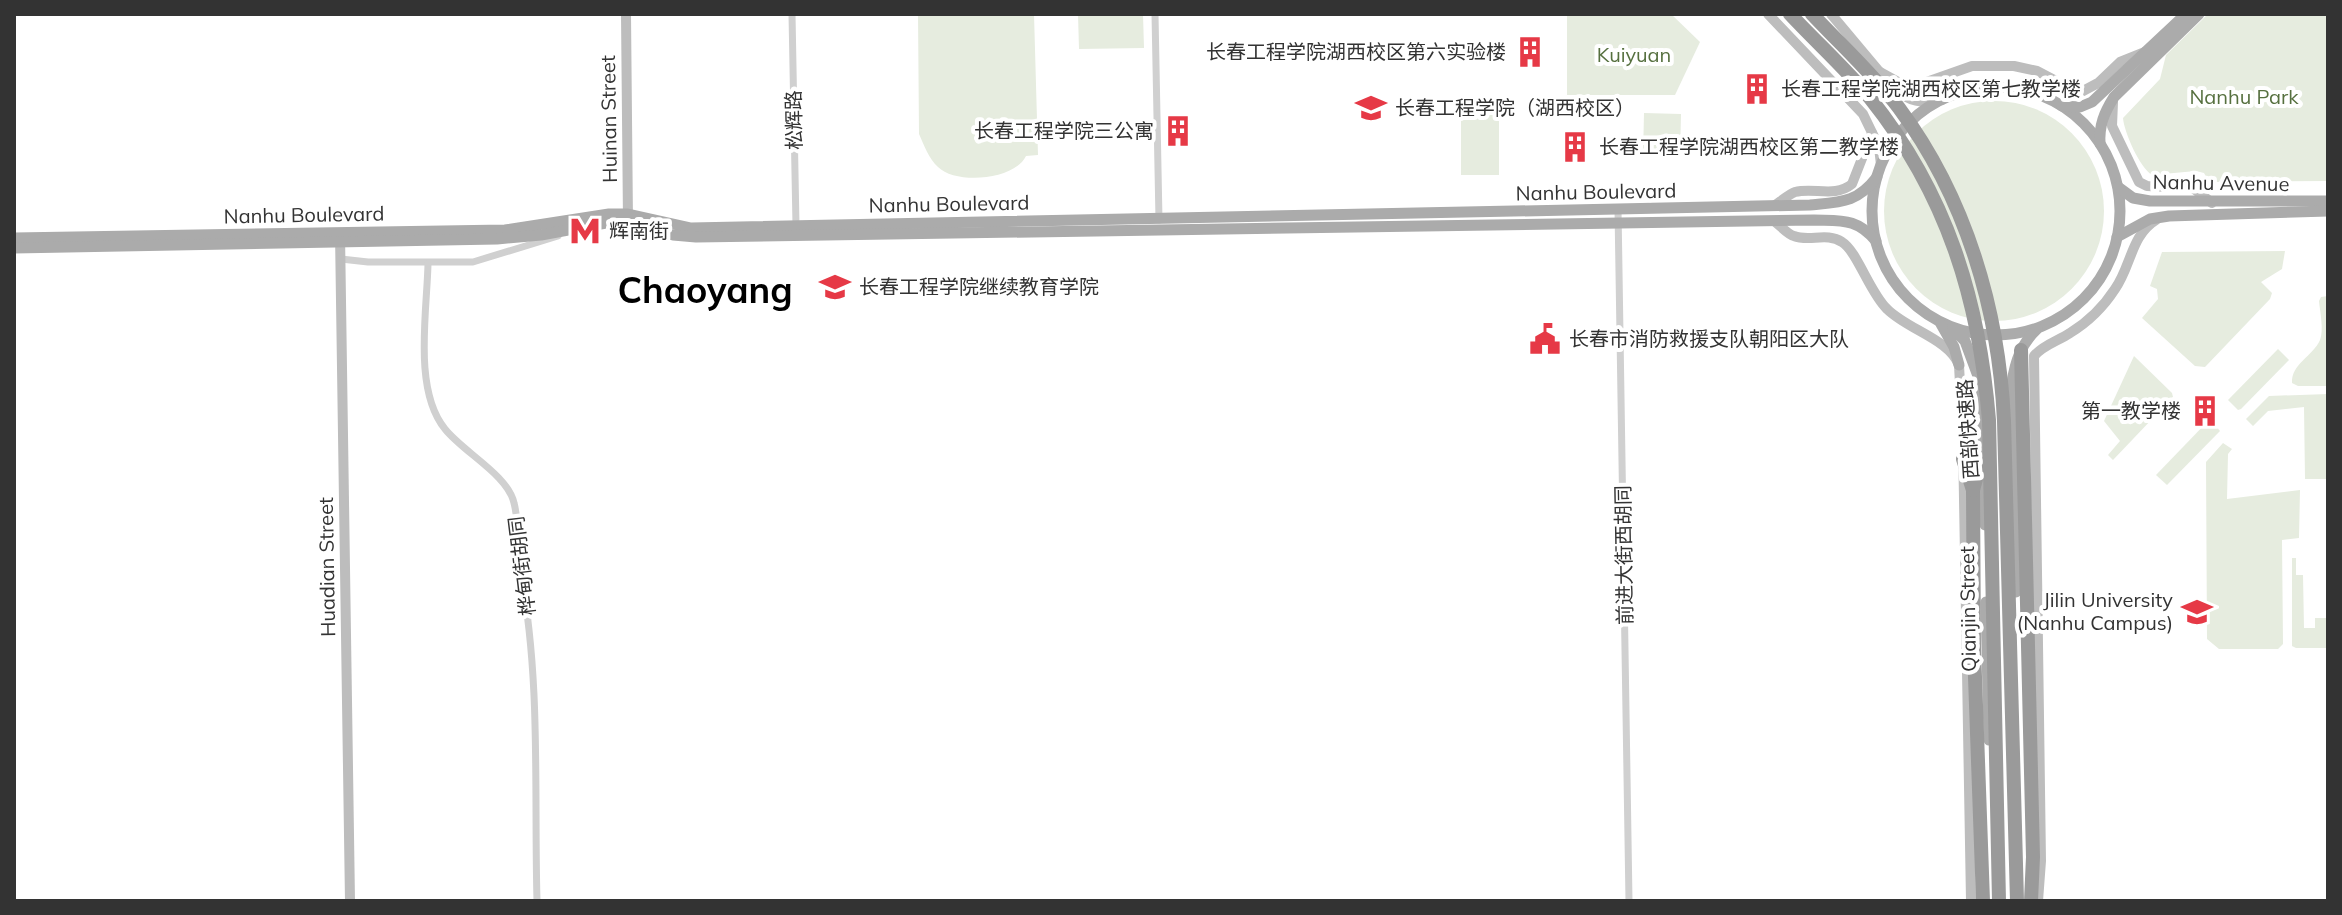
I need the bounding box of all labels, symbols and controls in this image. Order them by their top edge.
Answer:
building icon: 长春工程学院湖西校区第六实验楼 [1513,35,1547,69]
place label: 长春工程学院湖西校区第六实验楼 [1206,39,1506,64]
park label: Kuiyuan [1597,42,1671,67]
street label: Huinan Street [595,55,622,183]
building icon: 长春工程学院湖西校区第七教学楼 [1740,72,1774,106]
place label: 长春工程学院湖西校区第七教学楼 [1781,76,2081,101]
park label: Nanhu Park [2189,84,2299,109]
street label: 松辉路 [780,90,807,150]
school or university icon: 长春工程学院（湖西校区） [1354,91,1388,125]
place label: 长春工程学院（湖西校区） [1395,95,1635,120]
building icon: 长春工程学院三公寓 [1161,114,1195,148]
place label: 长春工程学院三公寓 [974,118,1154,143]
building icon: 长春工程学院湖西校区第二教学楼 [1558,130,1592,164]
place label: 长春工程学院湖西校区第二教学楼 [1599,134,1899,159]
street label: Nanhu Avenue [2152,169,2290,196]
street label: Nanhu Boulevard [1515,178,1677,205]
street label: Nanhu Boulevard [868,190,1030,217]
street label: Nanhu Boulevard [223,201,385,228]
metro station icon: 辉南街 [568,214,602,248]
place label: 辉南街 [609,218,669,243]
district label: Chaoyang [617,267,793,312]
school or university icon: 长春工程学院继续教育学院 [818,270,852,304]
place label: 长春工程学院继续教育学院 [859,274,1099,299]
public building icon: 长春市消防救援支队朝阳区大队 [1528,322,1562,356]
place label: 长春市消防救援支队朝阳区大队 [1569,326,1849,351]
street label: 西部快速路 [1952,378,1983,480]
building icon: 第一教学楼 [2188,394,2222,428]
place label: 第一教学楼 [2081,398,2181,423]
street label: 前进大街西胡同 [1610,485,1637,625]
street label: Huadian Street [313,497,340,637]
street label: 桦甸街胡同 [503,515,540,617]
street label: Qianjin Street [1954,546,1981,672]
place label: Jilin University (Nanhu Campus) [2017,587,2173,635]
school or university icon: Jilin University (Nanhu Campus) [2180,595,2214,629]

